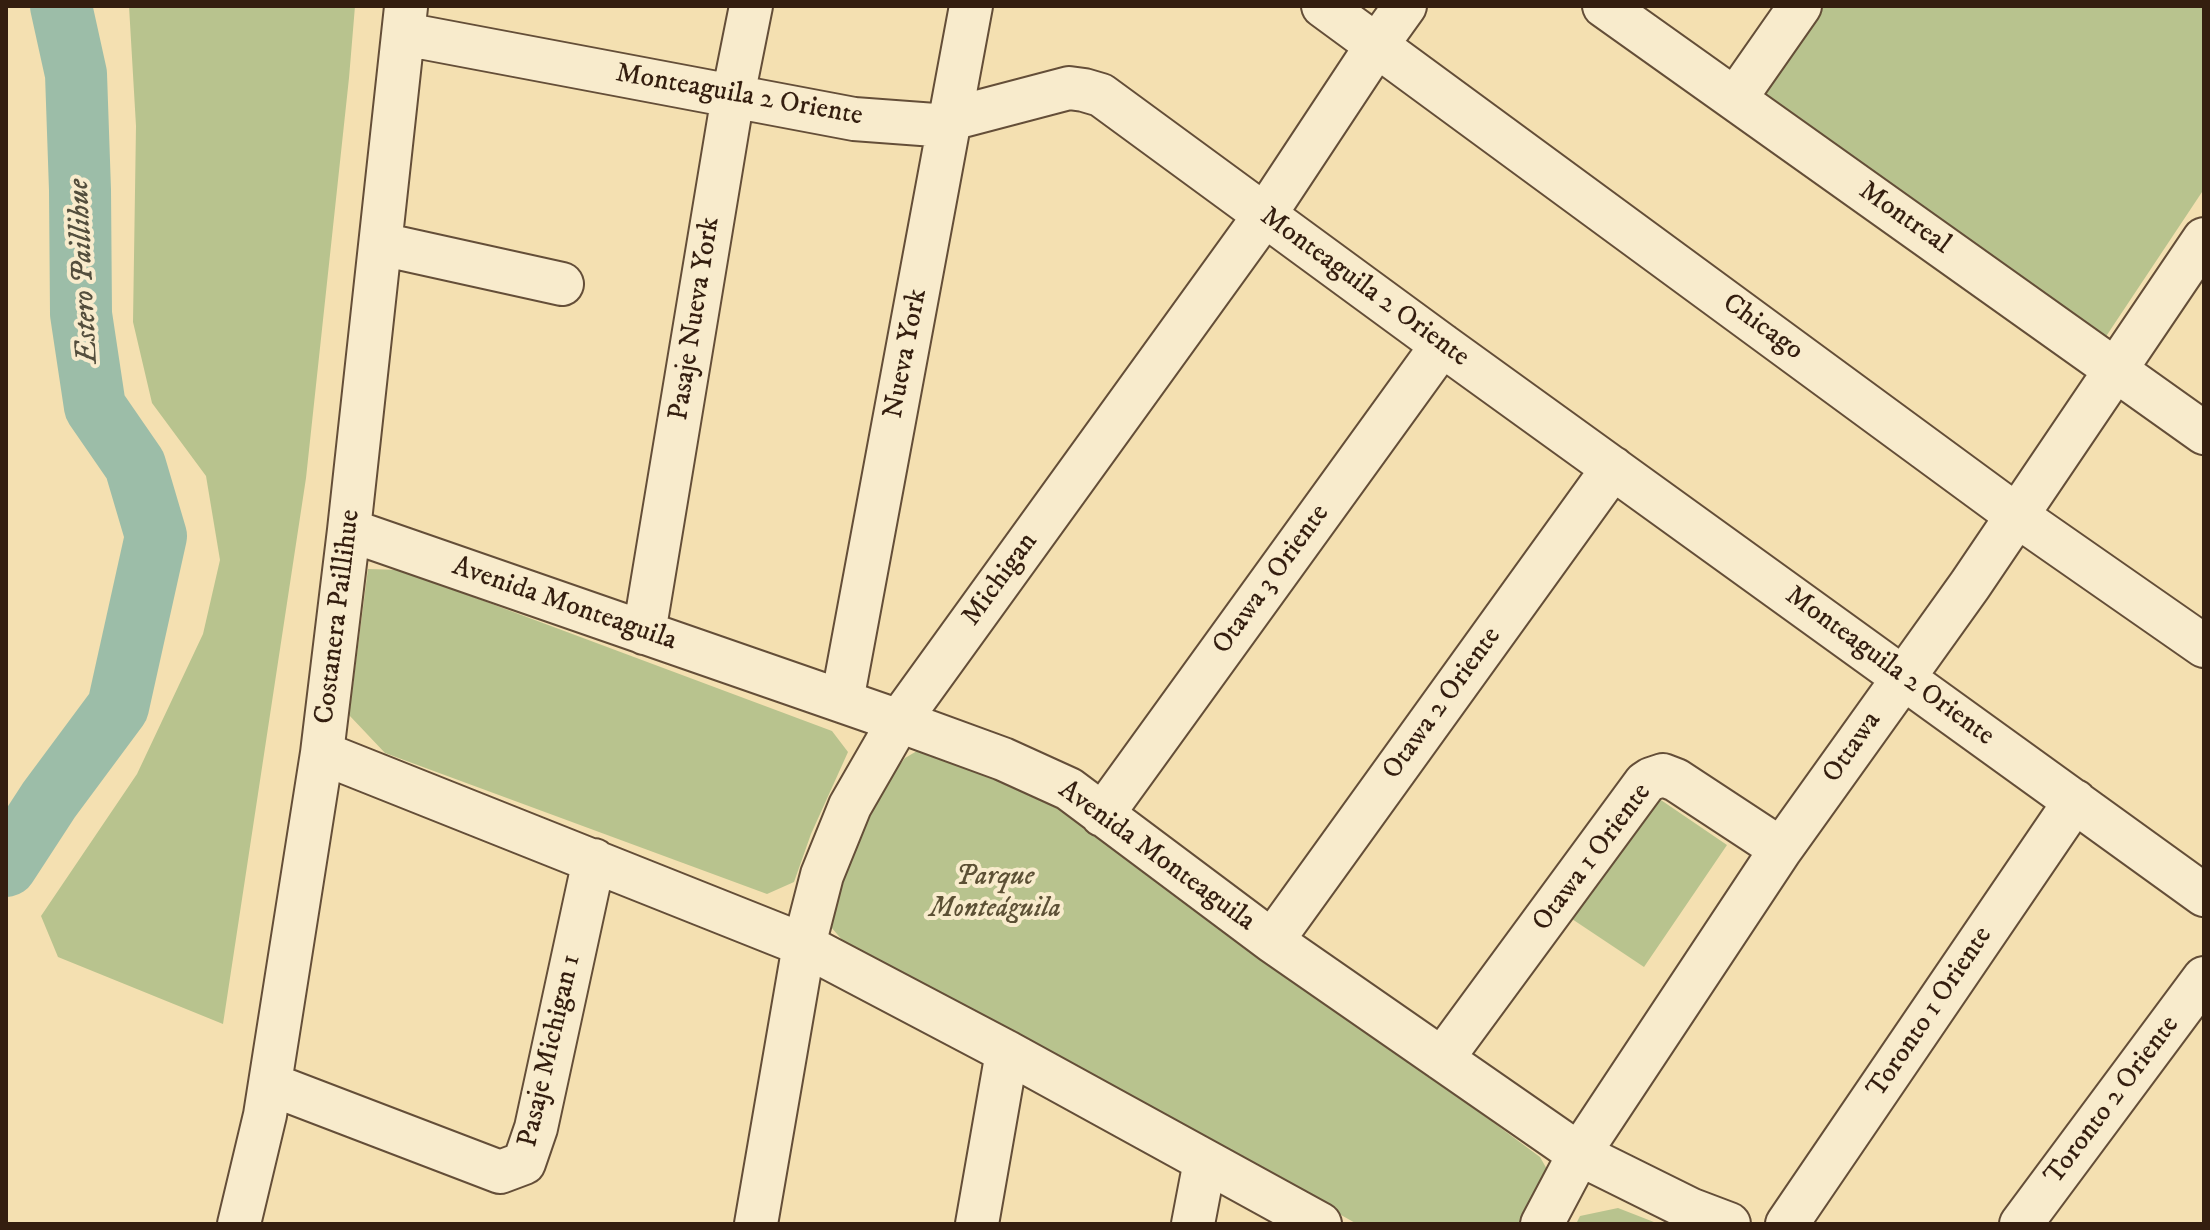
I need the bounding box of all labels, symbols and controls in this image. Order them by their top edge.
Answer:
street label: Monteaguila 2 Oriente [613,58,865,134]
street label: Montreal [1852,175,1956,263]
water label: Estero Paillihue [62,178,108,364]
street label: Monteaguila 2 Oriente [1253,201,1475,375]
street label: Pasaje Nueva York [663,215,729,423]
street label: Nueva York [878,286,936,422]
street label: Chicago [1715,287,1809,369]
street label: Otawa 3 Oriente [1206,499,1338,661]
street label: Costanera Paillihue [309,508,369,726]
street label: Michigan [956,527,1046,633]
street label: Avenida Monteaguila [447,551,681,659]
street label: Monteaguila 2 Oriente [1778,580,2000,754]
street label: Otawa 2 Oriente [1376,621,1510,787]
street label: Ottawa [1816,706,1890,790]
street label: Avenida Monteaguila [1051,774,1261,940]
street label: Otawa 1 Oriente [1526,777,1660,939]
park label: Parque Monteáguila [929,861,1061,927]
street label: Toronto 1 Oriente [1861,921,2001,1105]
street label: Pasaje Michigan 1 [512,951,590,1151]
street label: Toronto 2 Oriente [2039,1010,2187,1192]

